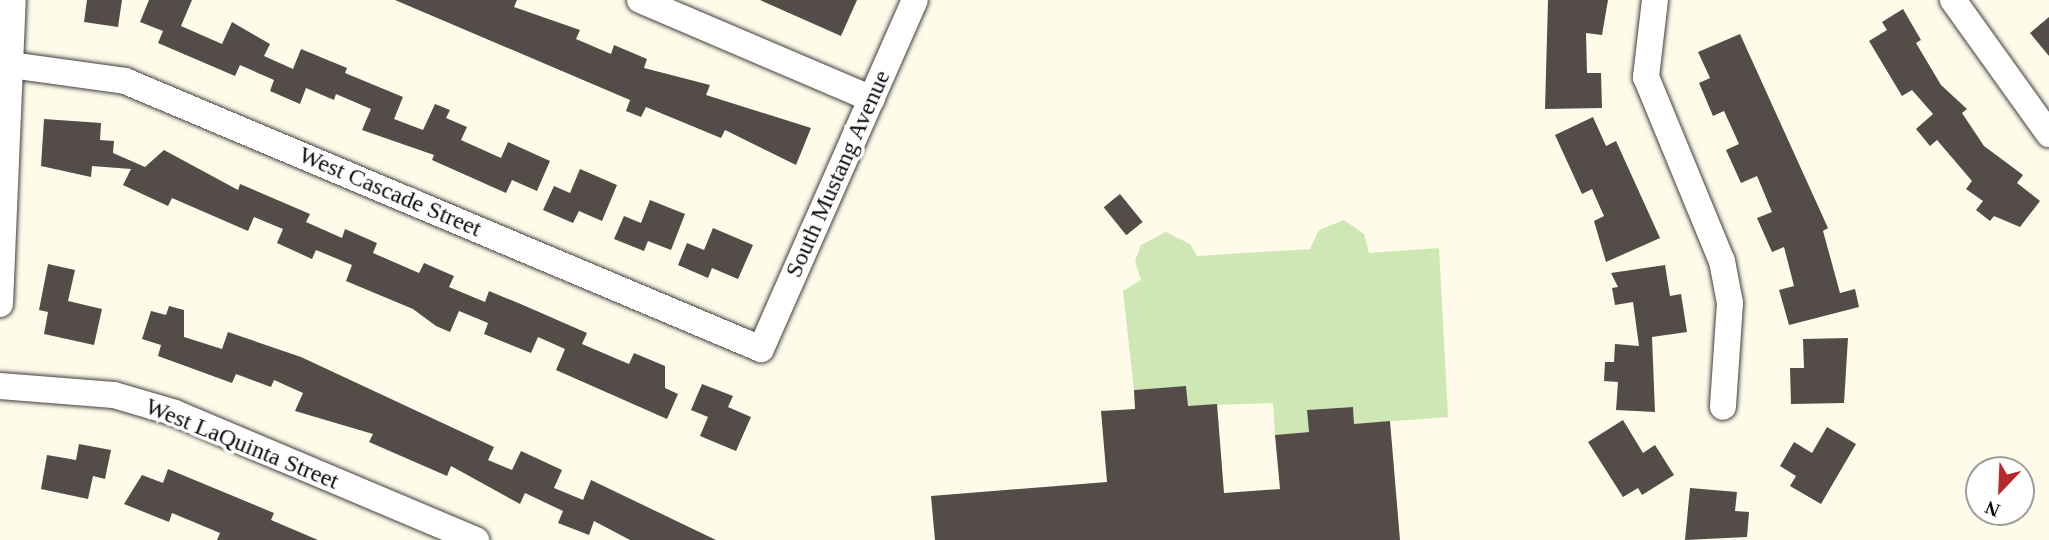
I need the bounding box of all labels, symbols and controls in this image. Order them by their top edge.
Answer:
street label: South Mustang Avenue [779,65,897,283]
street label: West Cascade Street [294,141,486,243]
street label: West LaQuinta Street [141,392,343,496]
north arrow [1965,456,2035,526]
text: N [1982,497,2003,521]

